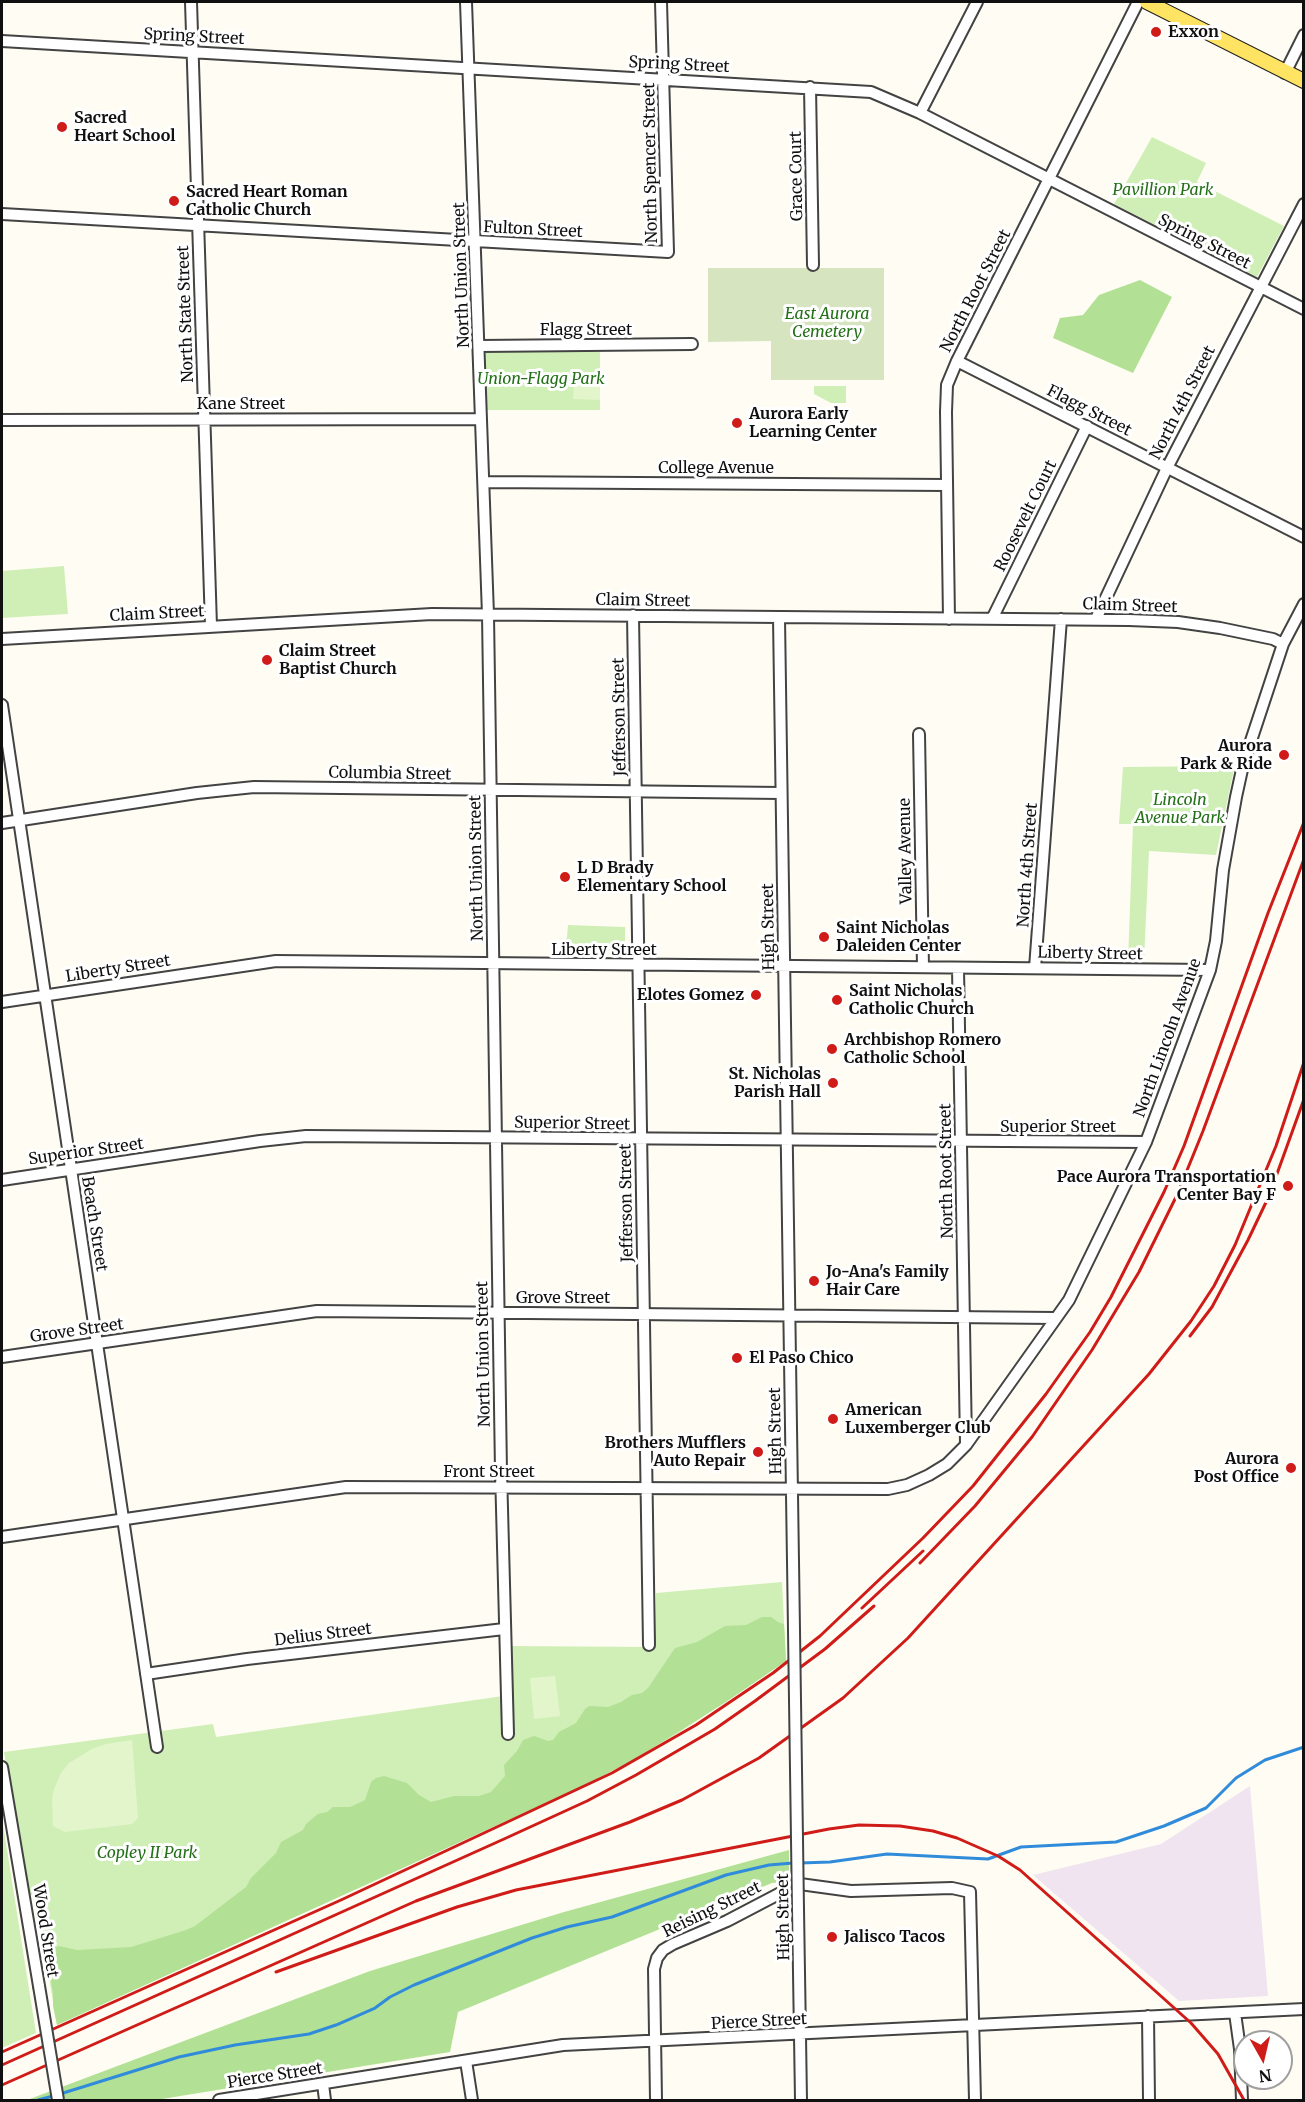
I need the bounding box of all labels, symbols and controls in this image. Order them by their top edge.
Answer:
place label: Exxon [1168,22,1219,42]
street label: Spring Street [143,25,245,49]
marker: Exxon [1149,25,1163,39]
street label: Spring Street [628,53,730,77]
street label: North Spencer Street [640,82,662,244]
place label: Sacred Heart School [74,108,175,146]
marker: Sacred Heart School [55,120,69,134]
street label: Grace Court [787,131,807,221]
park label: Pavillion Park [1113,180,1213,200]
place label: Sacred Heart Roman Catholic Church [186,182,348,220]
marker: Sacred Heart Roman Catholic Church [167,194,181,208]
street label: North Union Street [450,202,474,348]
street label: Spring Street [1155,210,1253,274]
street label: Fulton Street [483,218,583,242]
street label: North Root Street [937,226,1015,356]
street label: North State Street [174,245,198,383]
park label: East Aurora Cemetery [785,304,869,342]
street label: Flagg Street [540,320,632,340]
street label: North 4th Street [1146,343,1220,463]
park label: Union-Flagg Park [477,369,605,389]
street label: Flagg Street [1044,382,1134,440]
street label: Kane Street [197,394,285,414]
place label: Aurora Early Learning Center [749,404,877,442]
marker: Aurora Early Learning Center [730,416,744,430]
street label: Roosevelt Court [991,457,1061,575]
street label: College Avenue [658,458,774,478]
street label: Claim Street [596,591,690,611]
street label: Claim Street [1082,595,1178,617]
street label: Claim Street [109,602,205,626]
place label: Claim Street Baptist Church [279,641,397,679]
marker: Claim Street Baptist Church [260,653,274,667]
street label: Jefferson Street [609,658,631,776]
place label: Aurora Park & Ride [1180,736,1272,774]
marker: Aurora Park & Ride [1277,748,1291,762]
street label: Columbia Street [328,763,452,785]
park label: Lincoln Avenue Park [1135,790,1225,828]
street label: North Union Street [466,795,488,941]
street label: Valley Avenue [895,798,917,904]
street label: North 4th Street [1014,802,1042,928]
place label: L D Brady Elementary School [577,858,726,896]
marker: L D Brady Elementary School [558,870,572,884]
street label: High Street [759,883,779,971]
place label: Saint Nicholas Daleiden Center [836,918,961,956]
marker: Saint Nicholas Daleiden Center [817,930,831,944]
street label: Liberty Street [551,940,657,960]
street label: Liberty Street [1037,943,1143,965]
street label: Liberty Street [64,951,172,987]
street label: North Lincoln Avenue [1130,956,1206,1120]
place label: Saint Nicholas Catholic Church [849,981,974,1019]
place label: Elotes Gomez [637,985,744,1005]
marker: Elotes Gomez [749,988,763,1002]
marker: Saint Nicholas Catholic Church [830,993,844,1007]
place label: Archbishop Romero Catholic School [844,1030,1001,1068]
marker: Archbishop Romero Catholic School [825,1042,839,1056]
place label: St. Nicholas Parish Hall [728,1064,821,1102]
marker: St. Nicholas Parish Hall [826,1076,840,1090]
street label: North Root Street [936,1103,958,1239]
street label: Superior Street [514,1113,630,1135]
street label: Superior Street [1000,1117,1116,1137]
street label: Superior Street [27,1134,145,1170]
street label: Jefferson Street [616,1144,638,1262]
place label: Pace Aurora Transportation Center Bay F [1057,1167,1276,1205]
street label: Beach Street [77,1175,111,1273]
marker: Pace Aurora Transportation Center Bay F [1281,1179,1295,1193]
place label: Jo-Ana's Family Hair Care [826,1262,949,1300]
marker: Jo-Ana's Family Hair Care [807,1274,821,1288]
street label: North Union Street [473,1281,495,1427]
street label: Grove Street [516,1288,610,1308]
street label: Grove Street [29,1315,125,1347]
place label: El Paso Chico [749,1348,854,1368]
marker: El Paso Chico [730,1351,744,1365]
street label: High Street [766,1387,786,1475]
place label: American Luxemberger Club [845,1400,991,1438]
marker: American Luxemberger Club [826,1412,840,1426]
place label: Brothers Mufflers Auto Repair [605,1433,746,1471]
marker: Brothers Mufflers Auto Repair [751,1445,765,1459]
place label: Aurora Post Office [1194,1449,1279,1487]
marker: Aurora Post Office [1284,1461,1298,1475]
street label: Front Street [443,1462,535,1482]
street label: Delius Street [273,1619,373,1651]
park label: Copley II Park [97,1843,197,1863]
street label: High Street [774,1873,794,1961]
street label: Reising Street [660,1878,764,1942]
street label: Wood Street [28,1883,62,1979]
place label: Jalisco Tacos [844,1927,945,1947]
marker: Jalisco Tacos [825,1930,839,1944]
street label: Pierce Street [710,2010,808,2034]
north arrow [1233,2030,1293,2090]
street label: Pierce Street [226,2059,324,2093]
text: N [1258,2065,1273,2087]

